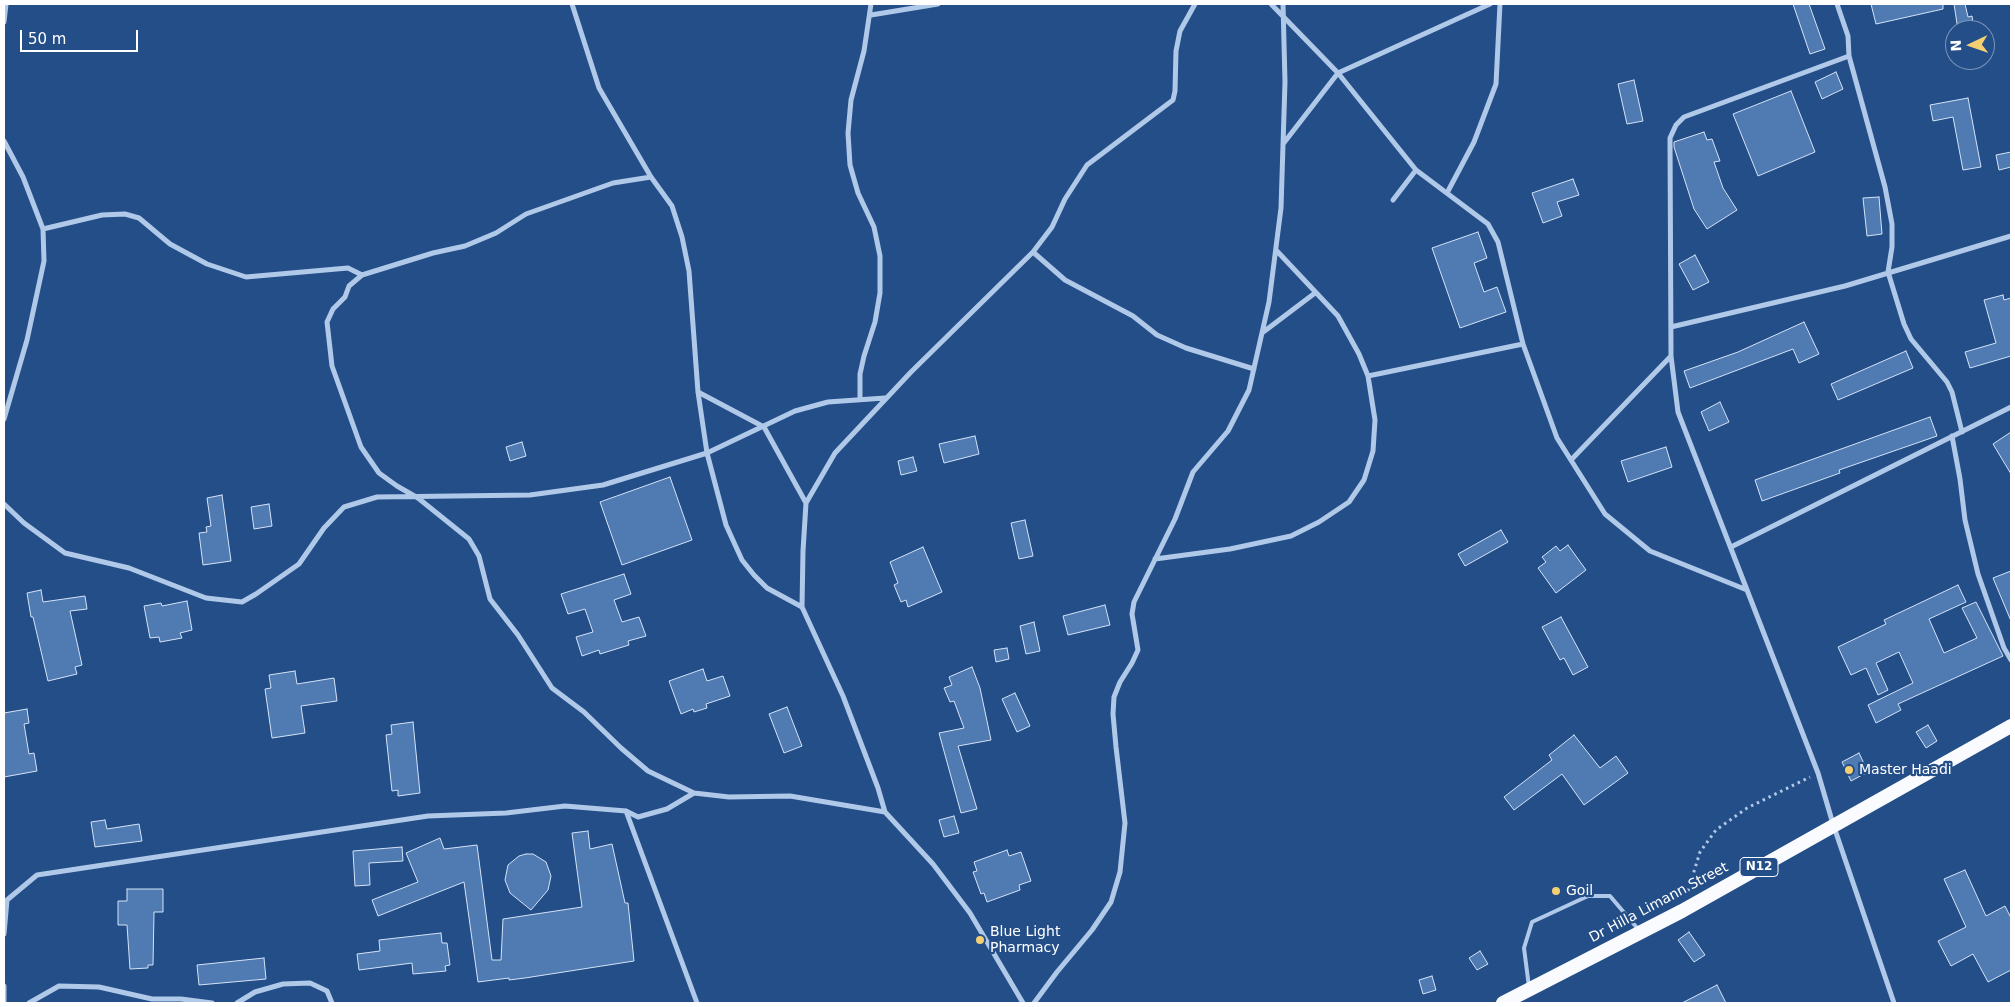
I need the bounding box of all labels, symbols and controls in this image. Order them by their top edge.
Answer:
scale bar [22,20,140,52]
north arrow [1945,20,1995,70]
text: 50 m [28,30,66,48]
text: N [1948,39,1964,52]
place label: Master Haadi [1859,762,1952,778]
marker: Master Haadi [1843,764,1855,776]
road number: N12 [1740,858,1778,876]
street label: Dr Hilla Limann Street [1587,859,1731,947]
place label: Goil [1566,883,1593,899]
marker: Goil [1550,885,1562,897]
place label: Blue Light Pharmacy [990,924,1060,956]
marker: Blue Light Pharmacy [974,934,986,946]

